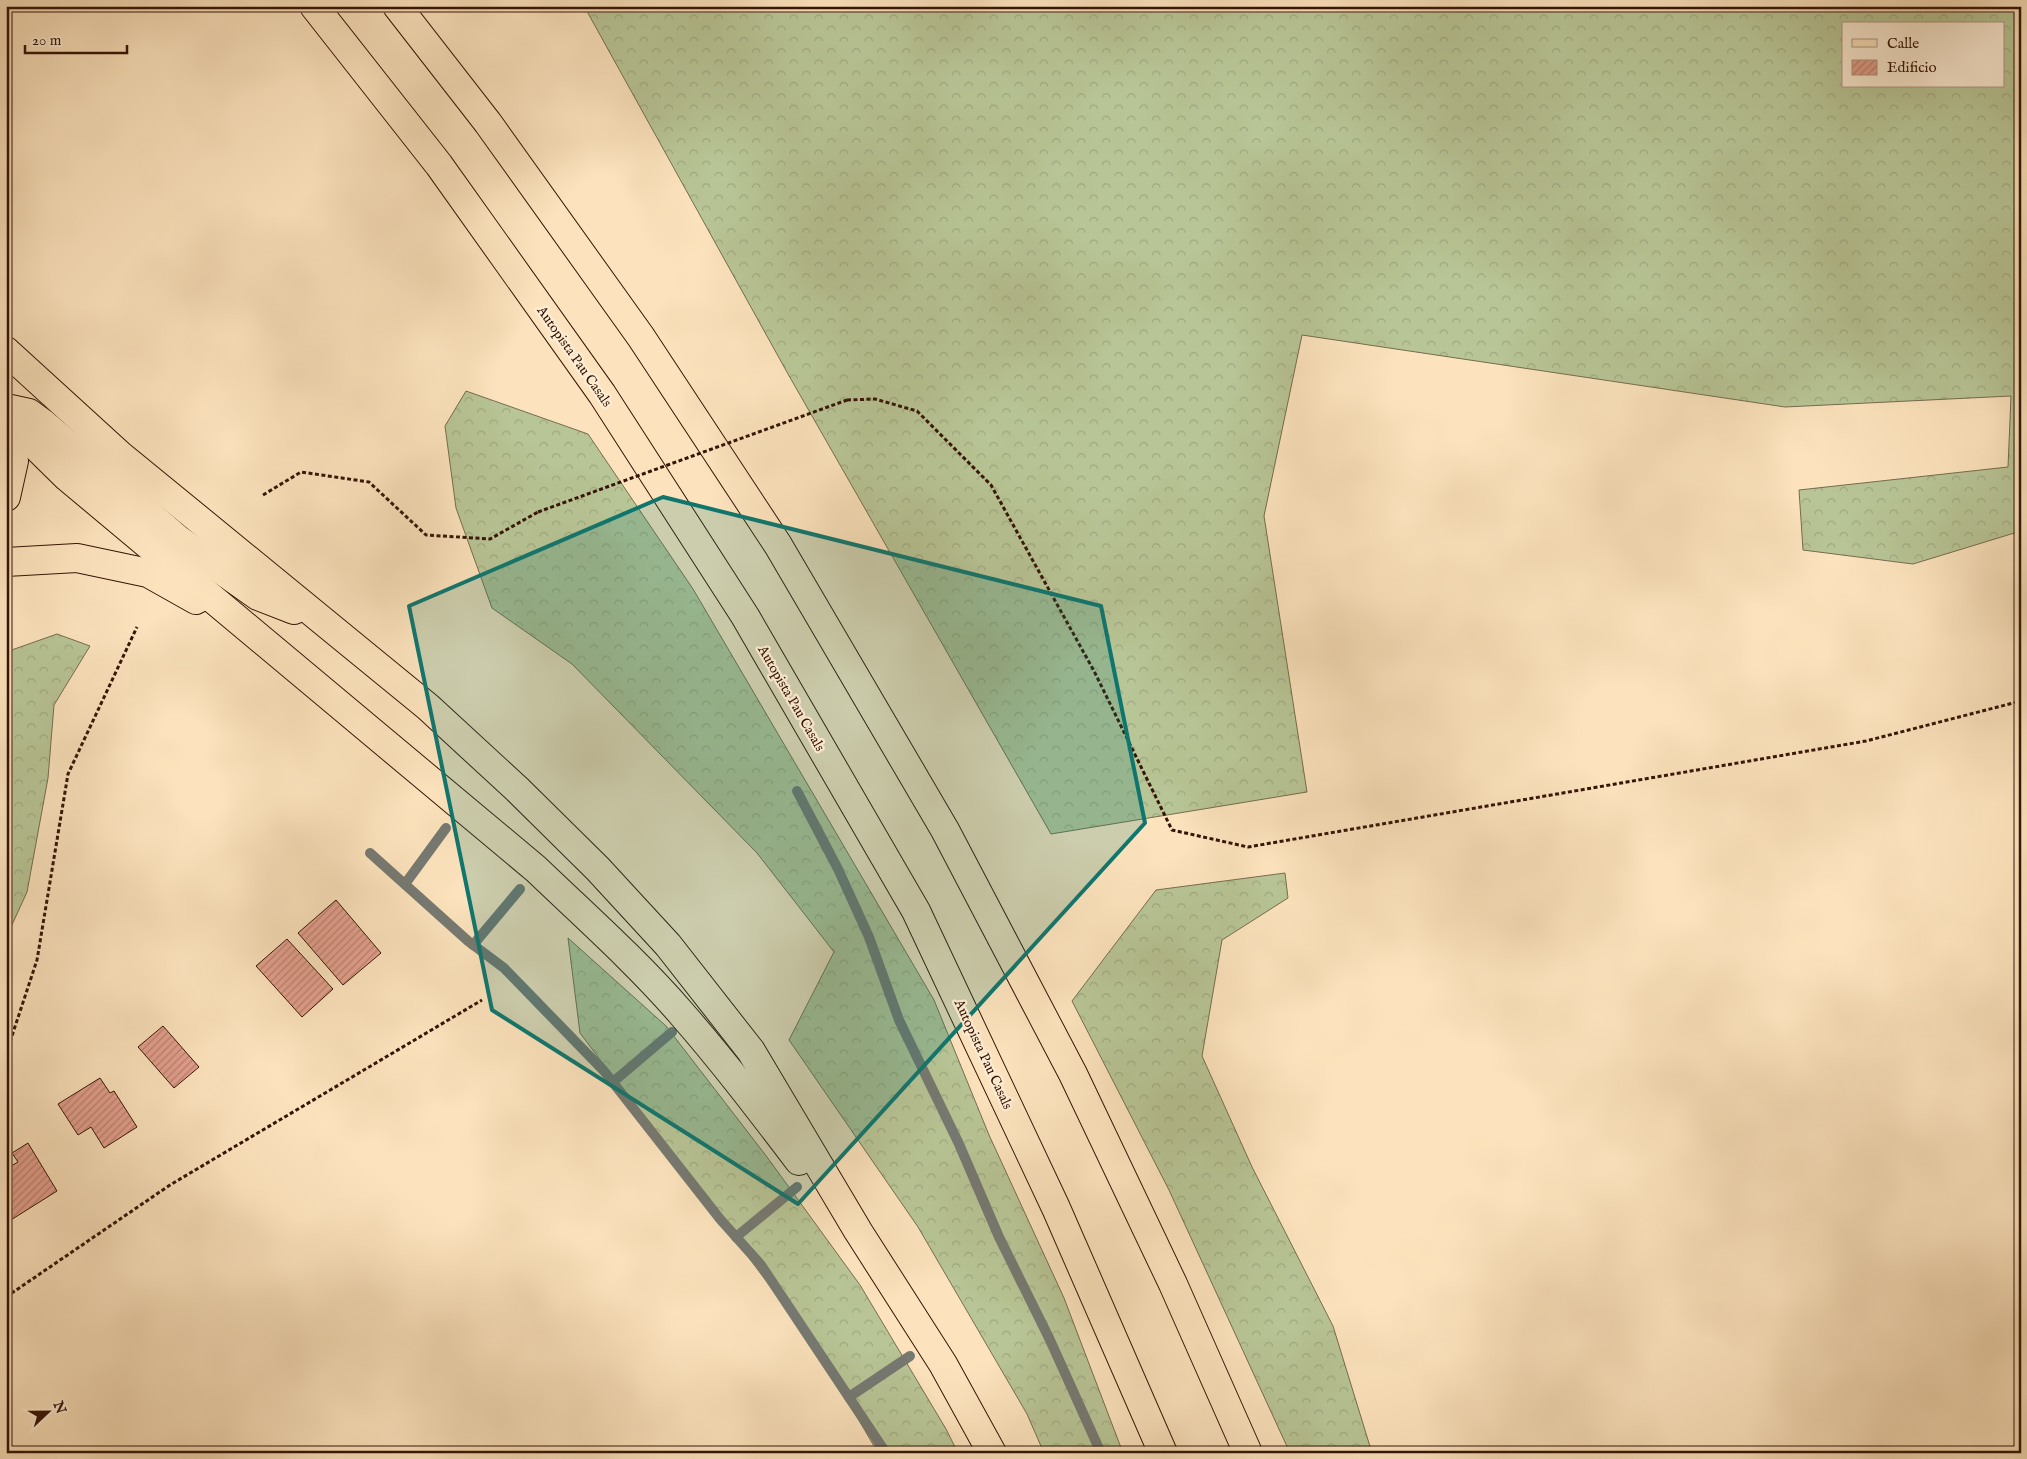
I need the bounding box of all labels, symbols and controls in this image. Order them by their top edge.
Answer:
scale bar [25,22,128,54]
legend [1842,22,2004,88]
text: 20 m [32,31,62,50]
text: Calle [1887,34,1919,53]
text: Edificio [1887,58,1937,77]
street label: Autopista Pau Casals [532,302,616,411]
street label: Autopista Pau Casals [753,641,829,755]
street label: Autopista Pau Casals [949,996,1016,1112]
north arrow [22,1386,72,1436]
text: N [48,1398,70,1416]

